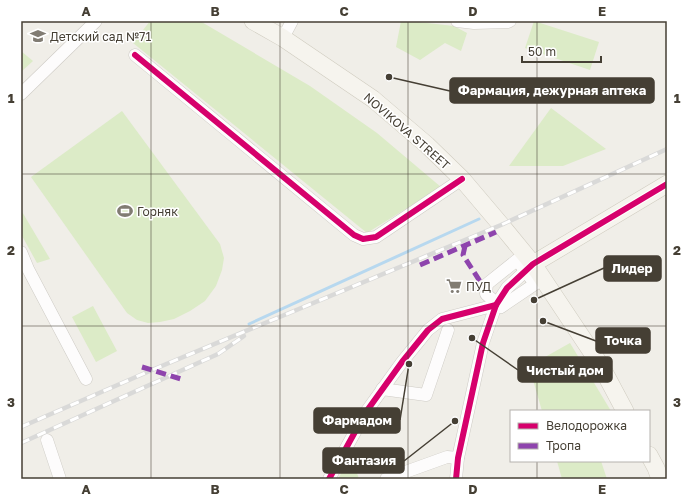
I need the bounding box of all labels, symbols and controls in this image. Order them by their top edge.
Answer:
text: A [81,3,91,19]
text: B [210,3,220,19]
text: C [339,3,349,19]
text: D [468,3,478,19]
text: E [598,3,606,19]
school or university icon: Детский сад №71 [29,27,47,45]
place label: Детский сад №71 [50,29,151,44]
scale bar [522,38,601,64]
text: 50 m [528,44,556,59]
callout: Фармация, дежурная аптека [450,78,654,103]
text: Фармация, дежурная аптека [458,82,647,98]
street label: NOVIKOVA STREET [361,89,454,173]
text: 1 [8,90,15,106]
text: 1 [674,90,681,106]
sports icon: Горняк [116,202,134,220]
place label: Горняк [137,204,178,219]
text: 2 [7,242,15,258]
text: 2 [673,242,681,258]
callout: Лидер [604,256,661,281]
text: Лидер [611,260,653,276]
supermarket icon: ПУД [445,277,463,295]
place label: ПУД [466,279,491,294]
callout: Точка [596,328,650,353]
text: Точка [604,332,642,348]
callout: Чистый дом [518,357,612,382]
text: Чистый дом [526,362,604,378]
text: 3 [7,394,15,410]
text: 3 [673,394,681,410]
callout: Фармадом [314,408,400,433]
legend [510,410,650,462]
text: Фармадом [322,412,392,428]
text: Велодорожка [546,418,627,433]
text: Тропа [546,438,581,453]
callout: Фантазия [323,448,404,473]
text: Фантазия [332,452,396,468]
text: A [81,481,91,497]
text: B [210,481,220,497]
text: C [339,481,349,497]
text: D [468,481,478,497]
text: E [598,481,606,497]

